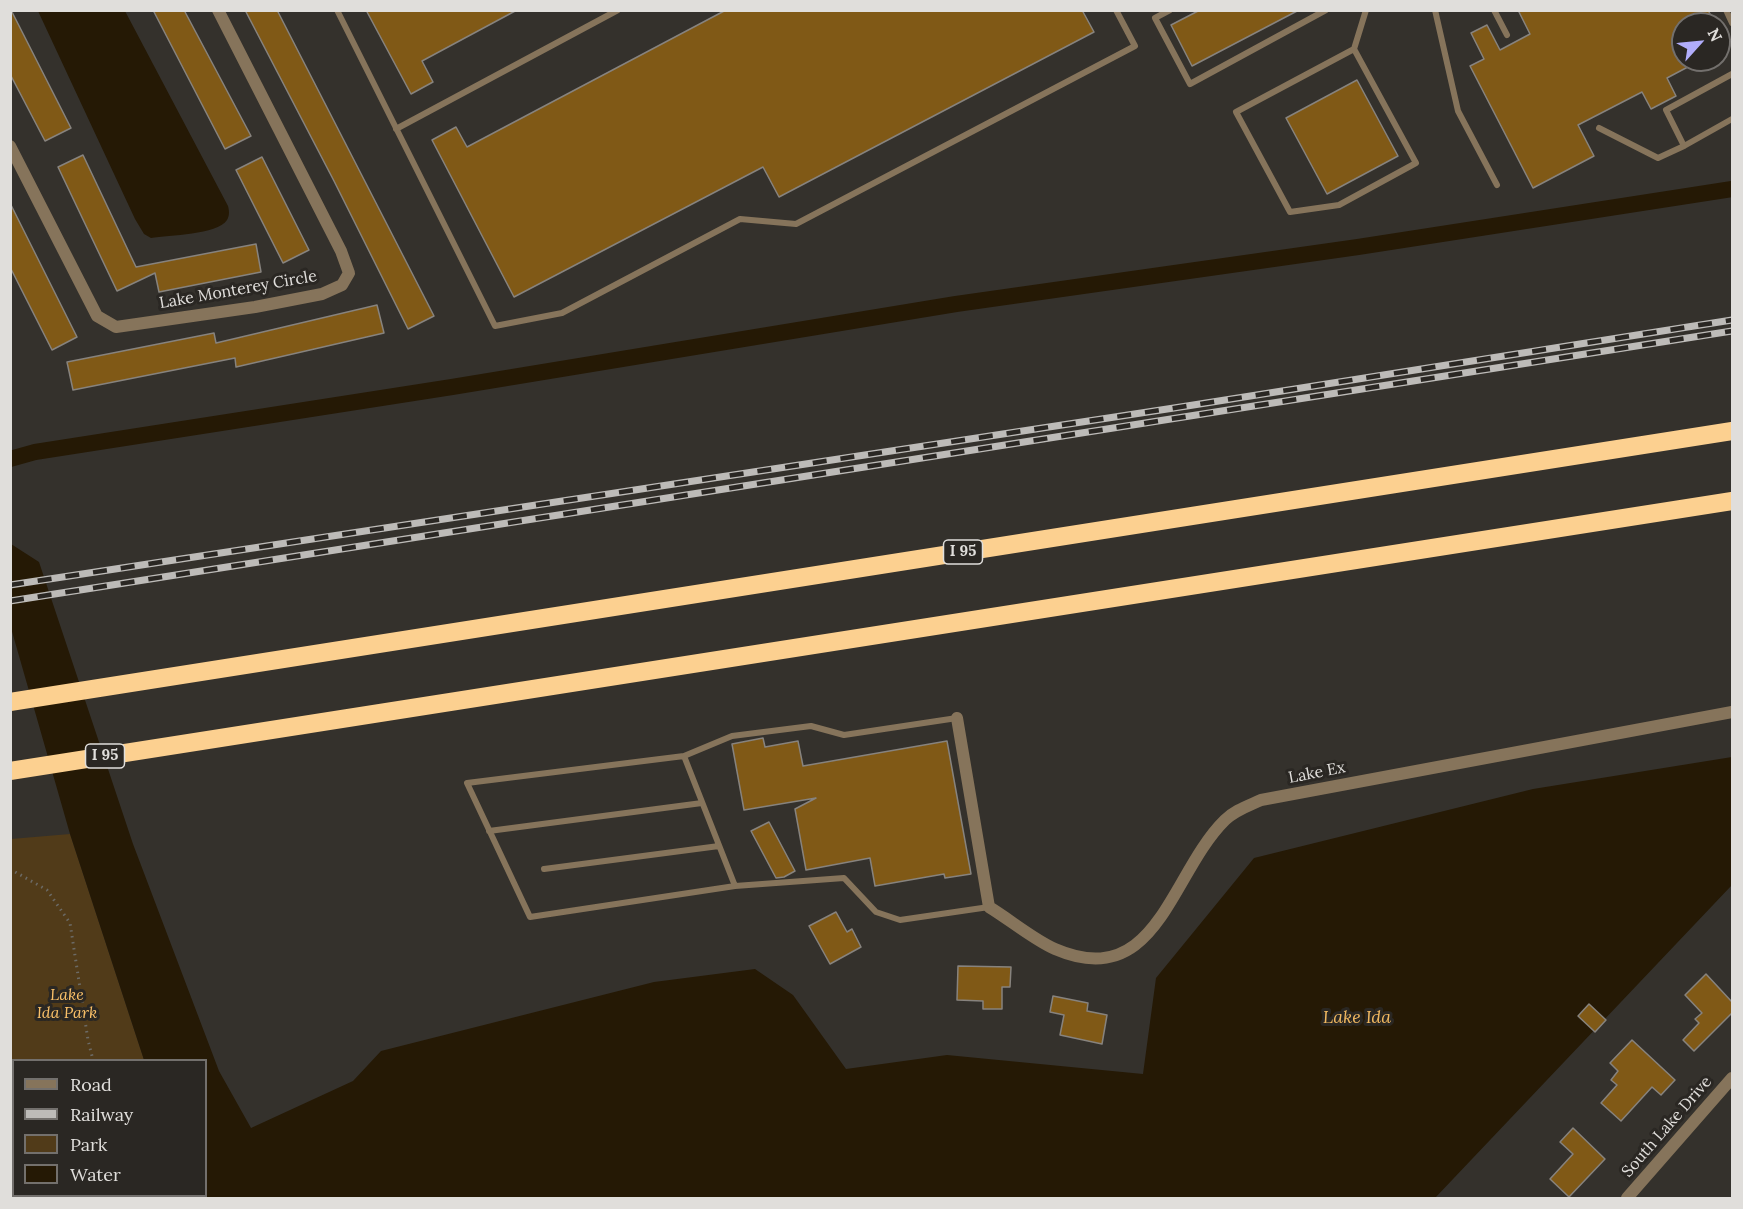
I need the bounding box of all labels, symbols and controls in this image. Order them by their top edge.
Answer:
north arrow [1671,12,1731,72]
text: N [1704,25,1727,45]
street label: Lake Monterey Circle [158,267,318,313]
road number: I 95 [944,540,982,564]
road number: I 95 [86,744,124,768]
street label: Lake Ex [1287,758,1347,788]
park label: Lake Ida Park [37,985,97,1023]
water label: Lake Ida [1323,1007,1391,1029]
legend [12,1059,207,1197]
text: Road [70,1073,112,1096]
street label: South Lake Drive [1618,1073,1716,1181]
text: Railway [70,1103,133,1126]
text: Park [70,1133,107,1156]
text: Water [70,1163,121,1186]

